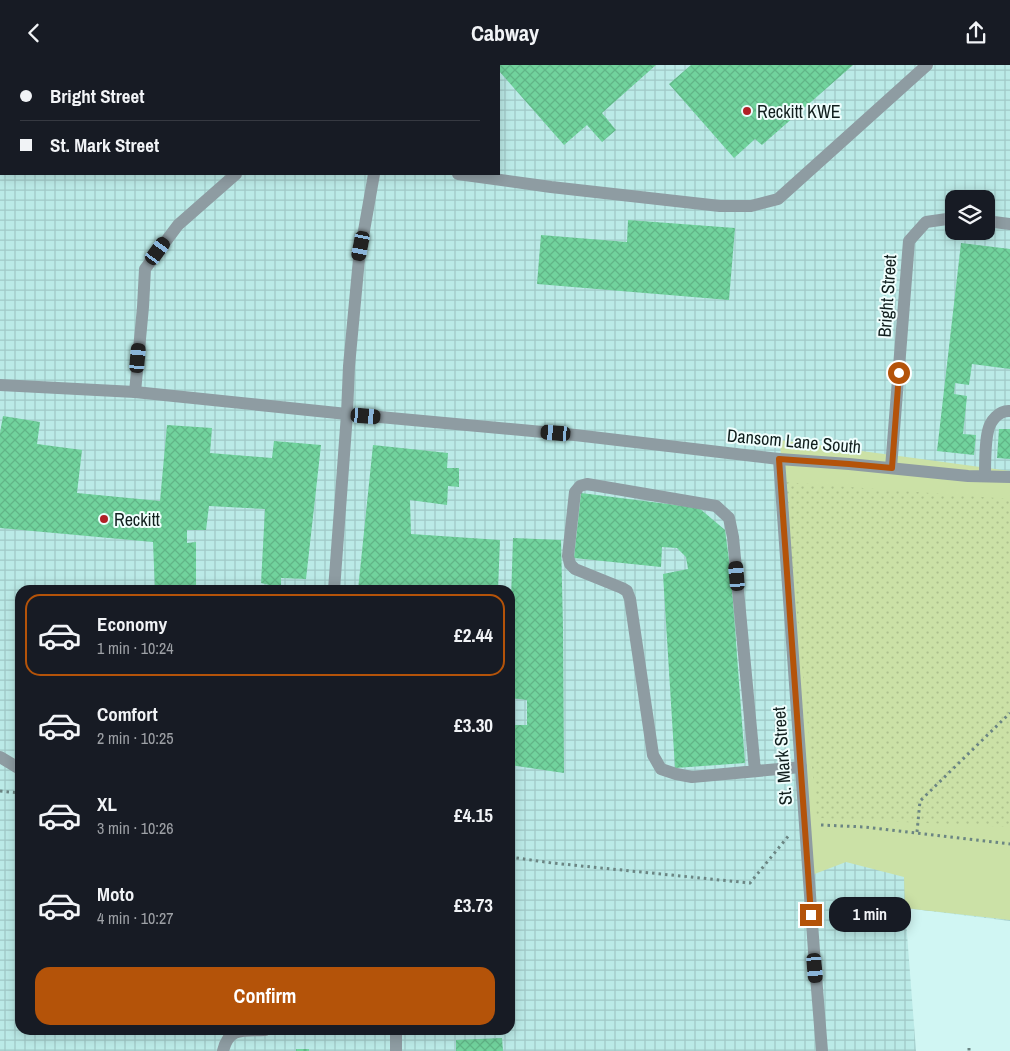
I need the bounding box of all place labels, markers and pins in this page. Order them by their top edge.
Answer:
place label: Reckitt KWE [757,99,841,124]
marker: Reckitt KWE [741,105,753,117]
place label: Reckitt [114,507,160,532]
marker: Reckitt [98,513,110,525]

